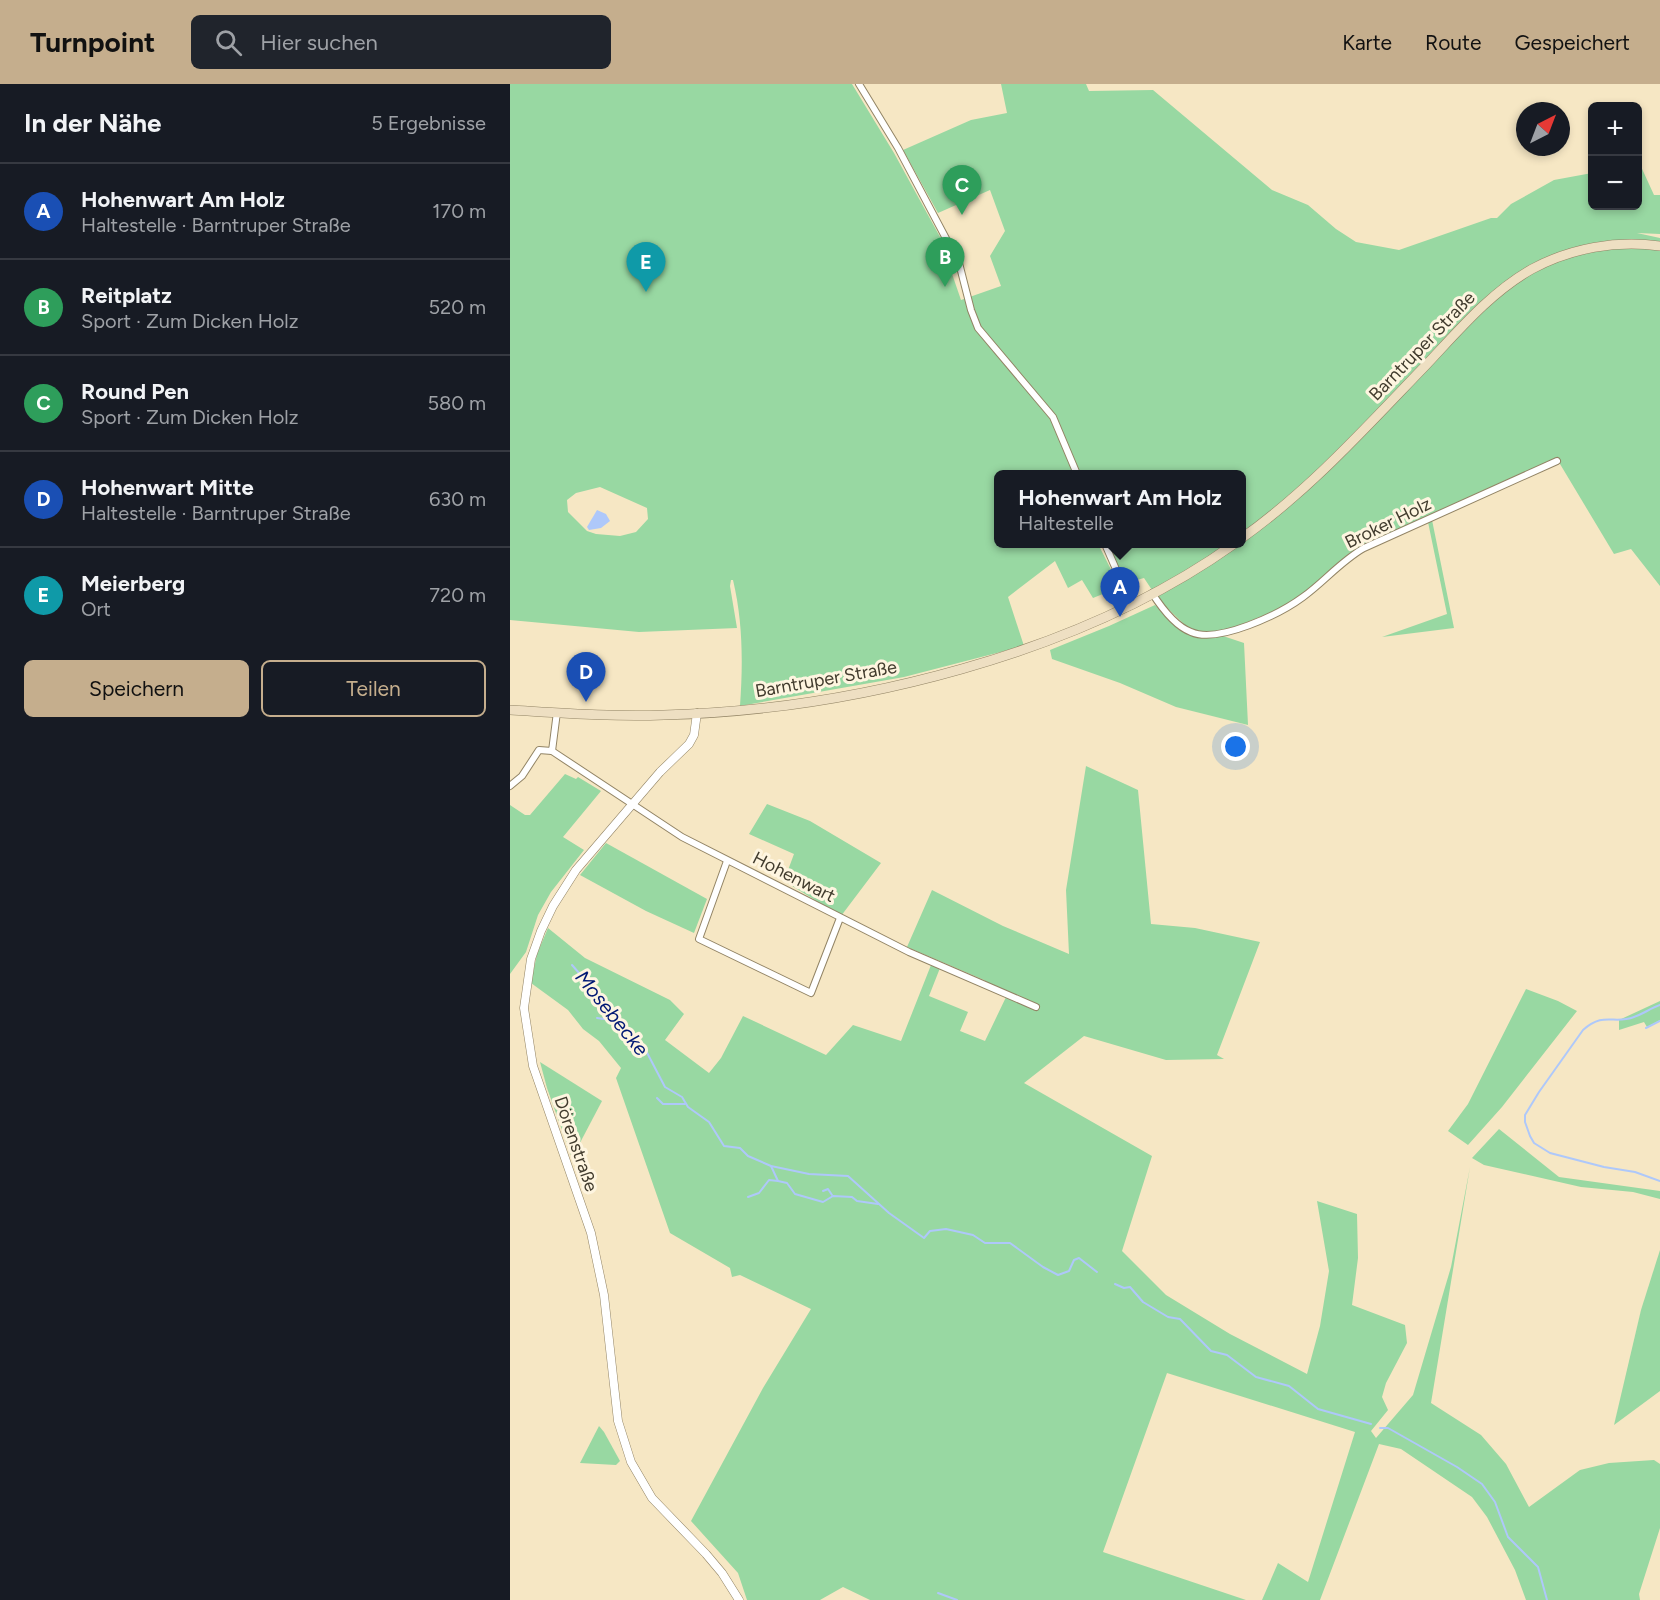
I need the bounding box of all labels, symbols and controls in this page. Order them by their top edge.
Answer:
search box [191,15,611,69]
text: Turnpoint [30,25,155,59]
icon: search [212,26,245,59]
text: Hier suchen [260,29,378,56]
text: Karte [1342,30,1392,55]
text: Route [1425,30,1481,55]
text: Gespeichert [1514,30,1630,55]
north arrow [1516,102,1570,156]
map controls [1588,102,1642,210]
button: + [1588,102,1642,156]
text: In der Nähe [24,107,161,139]
text: 5 Ergebnisse [371,111,486,135]
button: − [1588,156,1642,210]
pin: C [942,166,982,215]
text: Hohenwart Am Holz [81,186,285,213]
text: A [36,199,51,223]
text: 170 m [432,199,486,223]
text: Haltestelle · Barntruper Straße [81,213,351,237]
pin: B [926,238,964,287]
pin: E [626,242,666,292]
text: Reitplatz [81,282,172,309]
street label: Barntruper Straße [1364,287,1480,405]
text: B [37,295,50,319]
text: 520 m [429,295,486,319]
text: Sport · Zum Dicken Holz [81,309,298,333]
text: Round Pen [81,378,189,405]
text: C [36,391,51,415]
text: 580 m [427,391,486,415]
text: Sport · Zum Dicken Holz [81,405,298,429]
popup [994,470,1246,548]
text: Hohenwart Mitte [81,474,254,501]
text: Hohenwart Am Holz [1018,484,1222,511]
text: D [37,487,51,511]
text: 630 m [429,487,486,511]
street label: Broker Holz [1341,493,1435,553]
text: Haltestelle · Barntruper Straße [81,501,351,525]
text: Haltestelle [1018,511,1114,535]
pin: A [1100,568,1140,617]
text: Meierberg [81,570,185,597]
text: E [38,583,49,607]
text: 720 m [429,583,486,607]
text: Ort [81,597,111,621]
pin: D [566,652,606,702]
street label: Barntruper Straße [754,656,899,702]
button: Speichern [24,660,249,717]
button: Teilen [261,660,486,717]
your location [1221,732,1250,761]
street label: Hohenwart [749,847,839,907]
water label: Mosebecke [570,965,654,1061]
street label: Dörenstraße [549,1094,603,1195]

